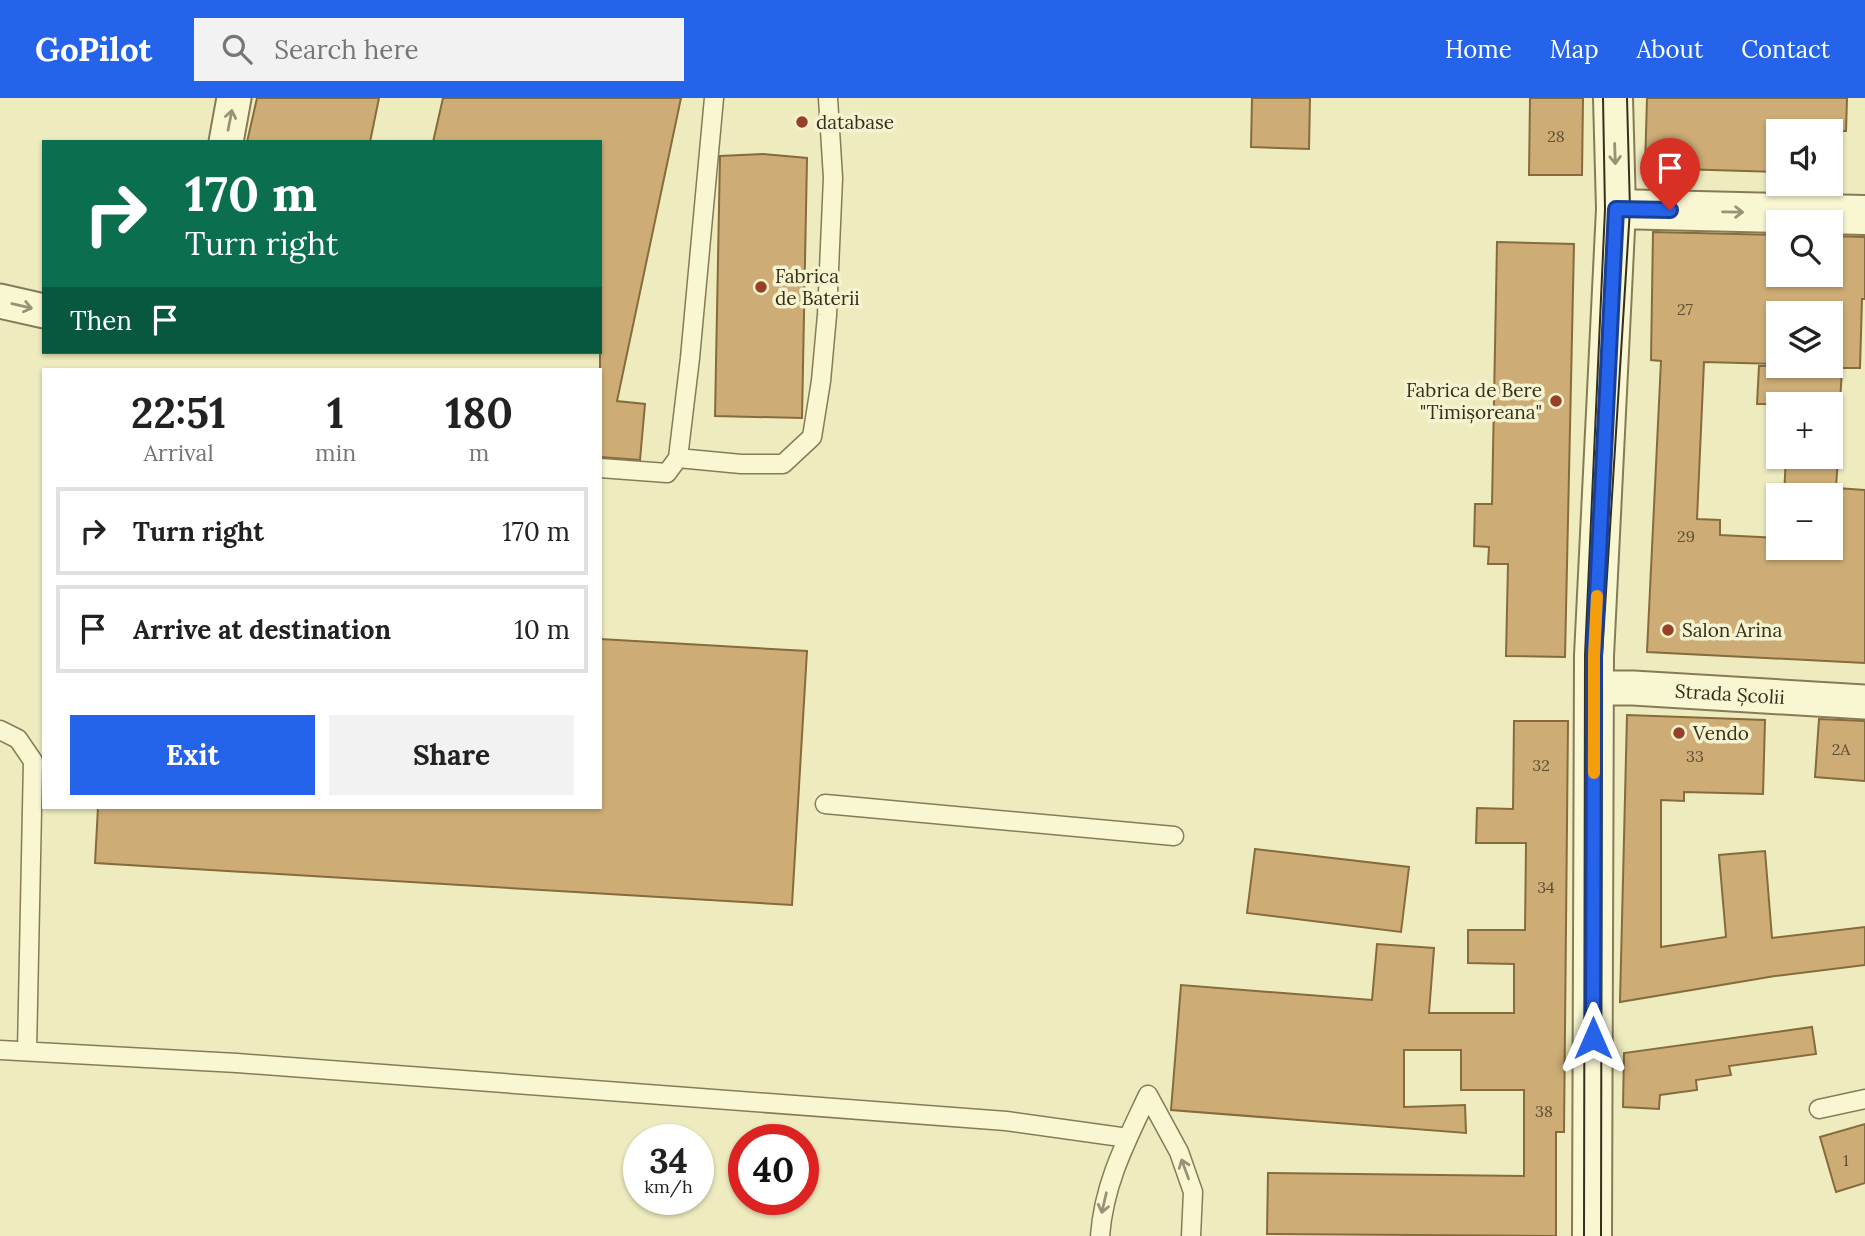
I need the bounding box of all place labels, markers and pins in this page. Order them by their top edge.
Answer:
place label: database [816,110,894,134]
marker: database [794,114,810,130]
pin [1640,138,1700,210]
place label: Fabrica de Baterii [775,264,860,310]
marker: Fabrica de Baterii [753,279,769,295]
place label: Fabrica de Bere "Timișoreana" [1406,378,1542,424]
marker: Fabrica de Bere "Timișoreana" [1548,393,1564,409]
place label: Salon Arina [1682,618,1782,642]
marker: Salon Arina [1660,622,1676,638]
place label: Vendo [1692,721,1749,745]
marker: Vendo [1671,725,1687,741]

